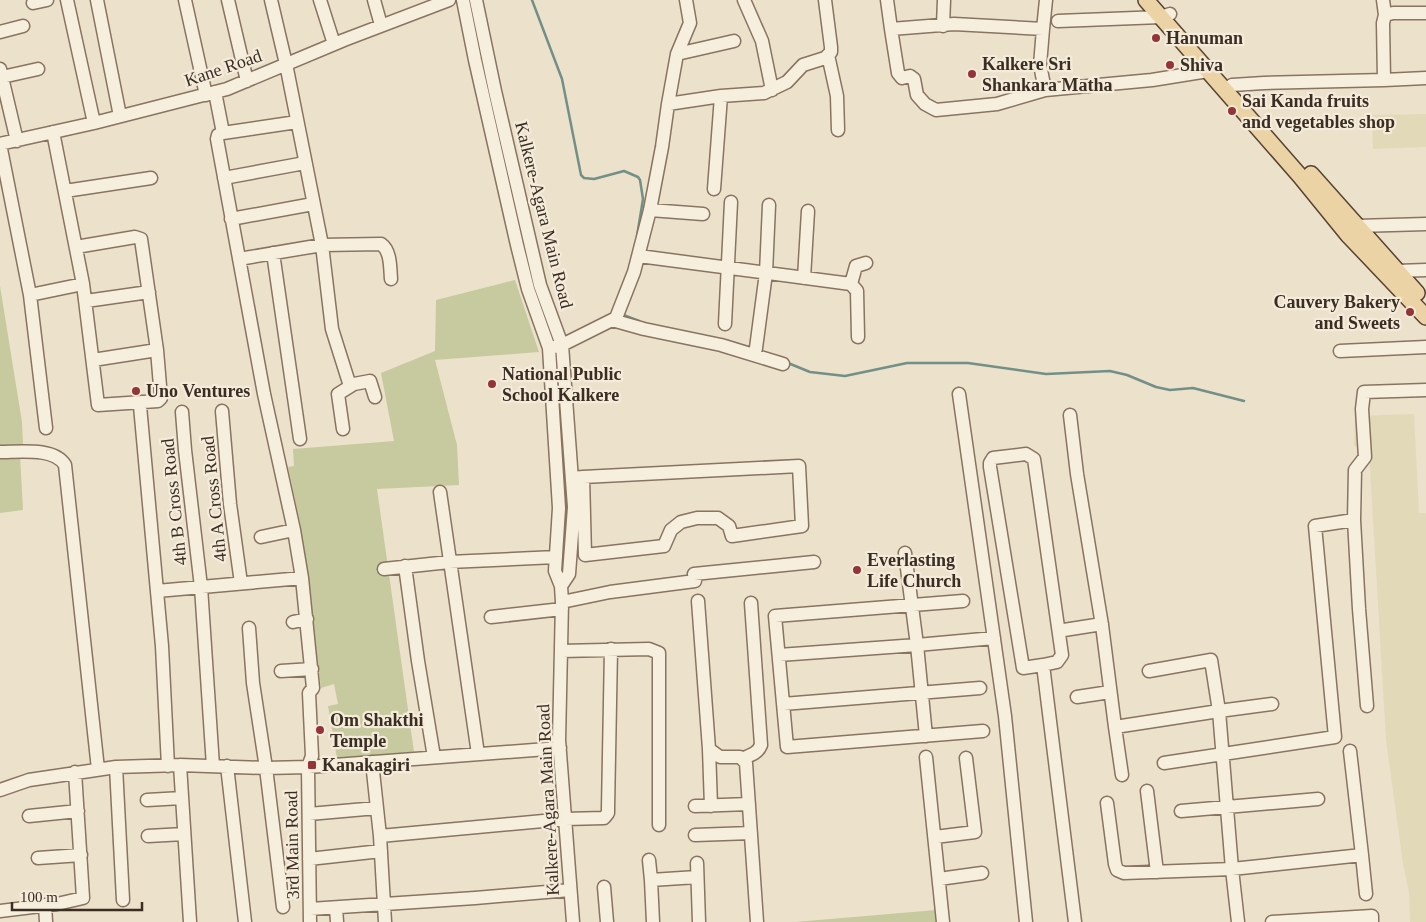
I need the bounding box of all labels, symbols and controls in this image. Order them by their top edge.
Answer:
place label: Hanuman [1166,28,1243,48]
marker: Hanuman [1150,32,1162,44]
street label: Kane Road [182,45,264,91]
place label: Kalkere Sri Shankara Matha [982,54,1113,95]
place label: Shiva [1180,55,1223,75]
marker: Shiva [1164,59,1176,71]
marker: Kalkere Sri Shankara Matha [966,68,978,80]
place label: Sai Kanda fruits and vegetables shop [1242,91,1395,132]
marker: Sai Kanda fruits and vegetables shop [1226,105,1238,117]
street label: Kalkere-Agara Main Road [511,119,577,311]
place label: Cauvery Bakery and Sweets [1274,292,1400,333]
marker: Cauvery Bakery and Sweets [1404,306,1416,318]
place label: National Public School Kalkere [502,364,622,405]
marker: National Public School Kalkere [486,378,498,390]
place label: Uno Ventures [146,381,250,401]
marker: Uno Ventures [130,385,142,397]
street label: 4th A Cross Road [197,435,231,563]
street label: 4th B Cross Road [157,438,191,566]
place label: Everlasting Life Church [867,550,961,591]
marker: Everlasting Life Church [851,564,863,576]
street label: Kalkere-Agara Main Road [533,704,563,896]
place label: Om Shakthi Temple [330,710,424,751]
marker: Om Shakthi Temple [314,724,326,736]
place label: Kanakagiri [322,755,410,775]
marker: Kanakagiri [306,759,318,771]
street label: 3rd Main Road [281,790,303,900]
scale bar [12,880,142,912]
text: 100 m [20,889,58,905]

